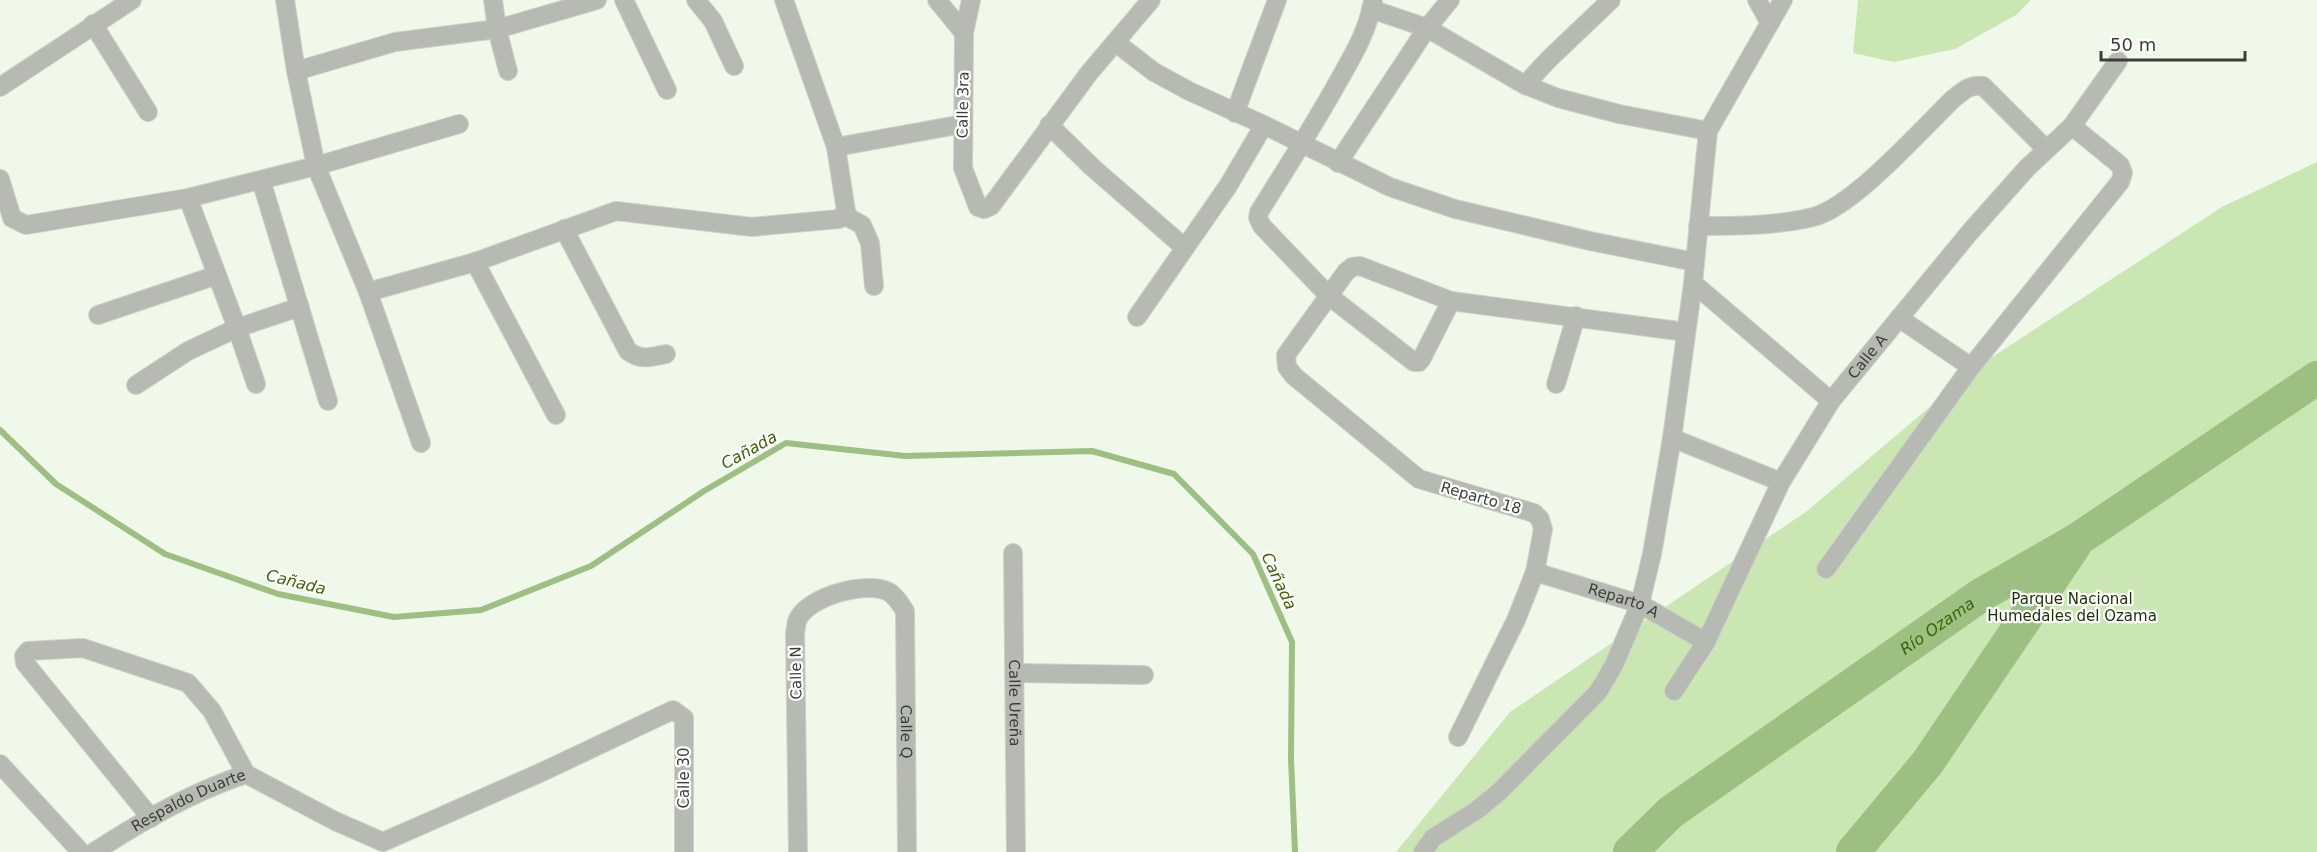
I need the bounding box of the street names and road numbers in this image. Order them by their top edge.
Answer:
street label: Calle 3ra [953,71,973,139]
street label: Calle A [1844,330,1892,382]
street label: Reparto 18 [1439,478,1523,518]
street label: Reparto A [1586,580,1663,622]
street label: Calle N [787,646,805,700]
street label: Calle Ureña [1005,659,1024,746]
street label: Calle Q [897,705,915,759]
street label: Calle 30 [675,747,693,809]
street label: Respaldo Duarte [128,766,248,836]

